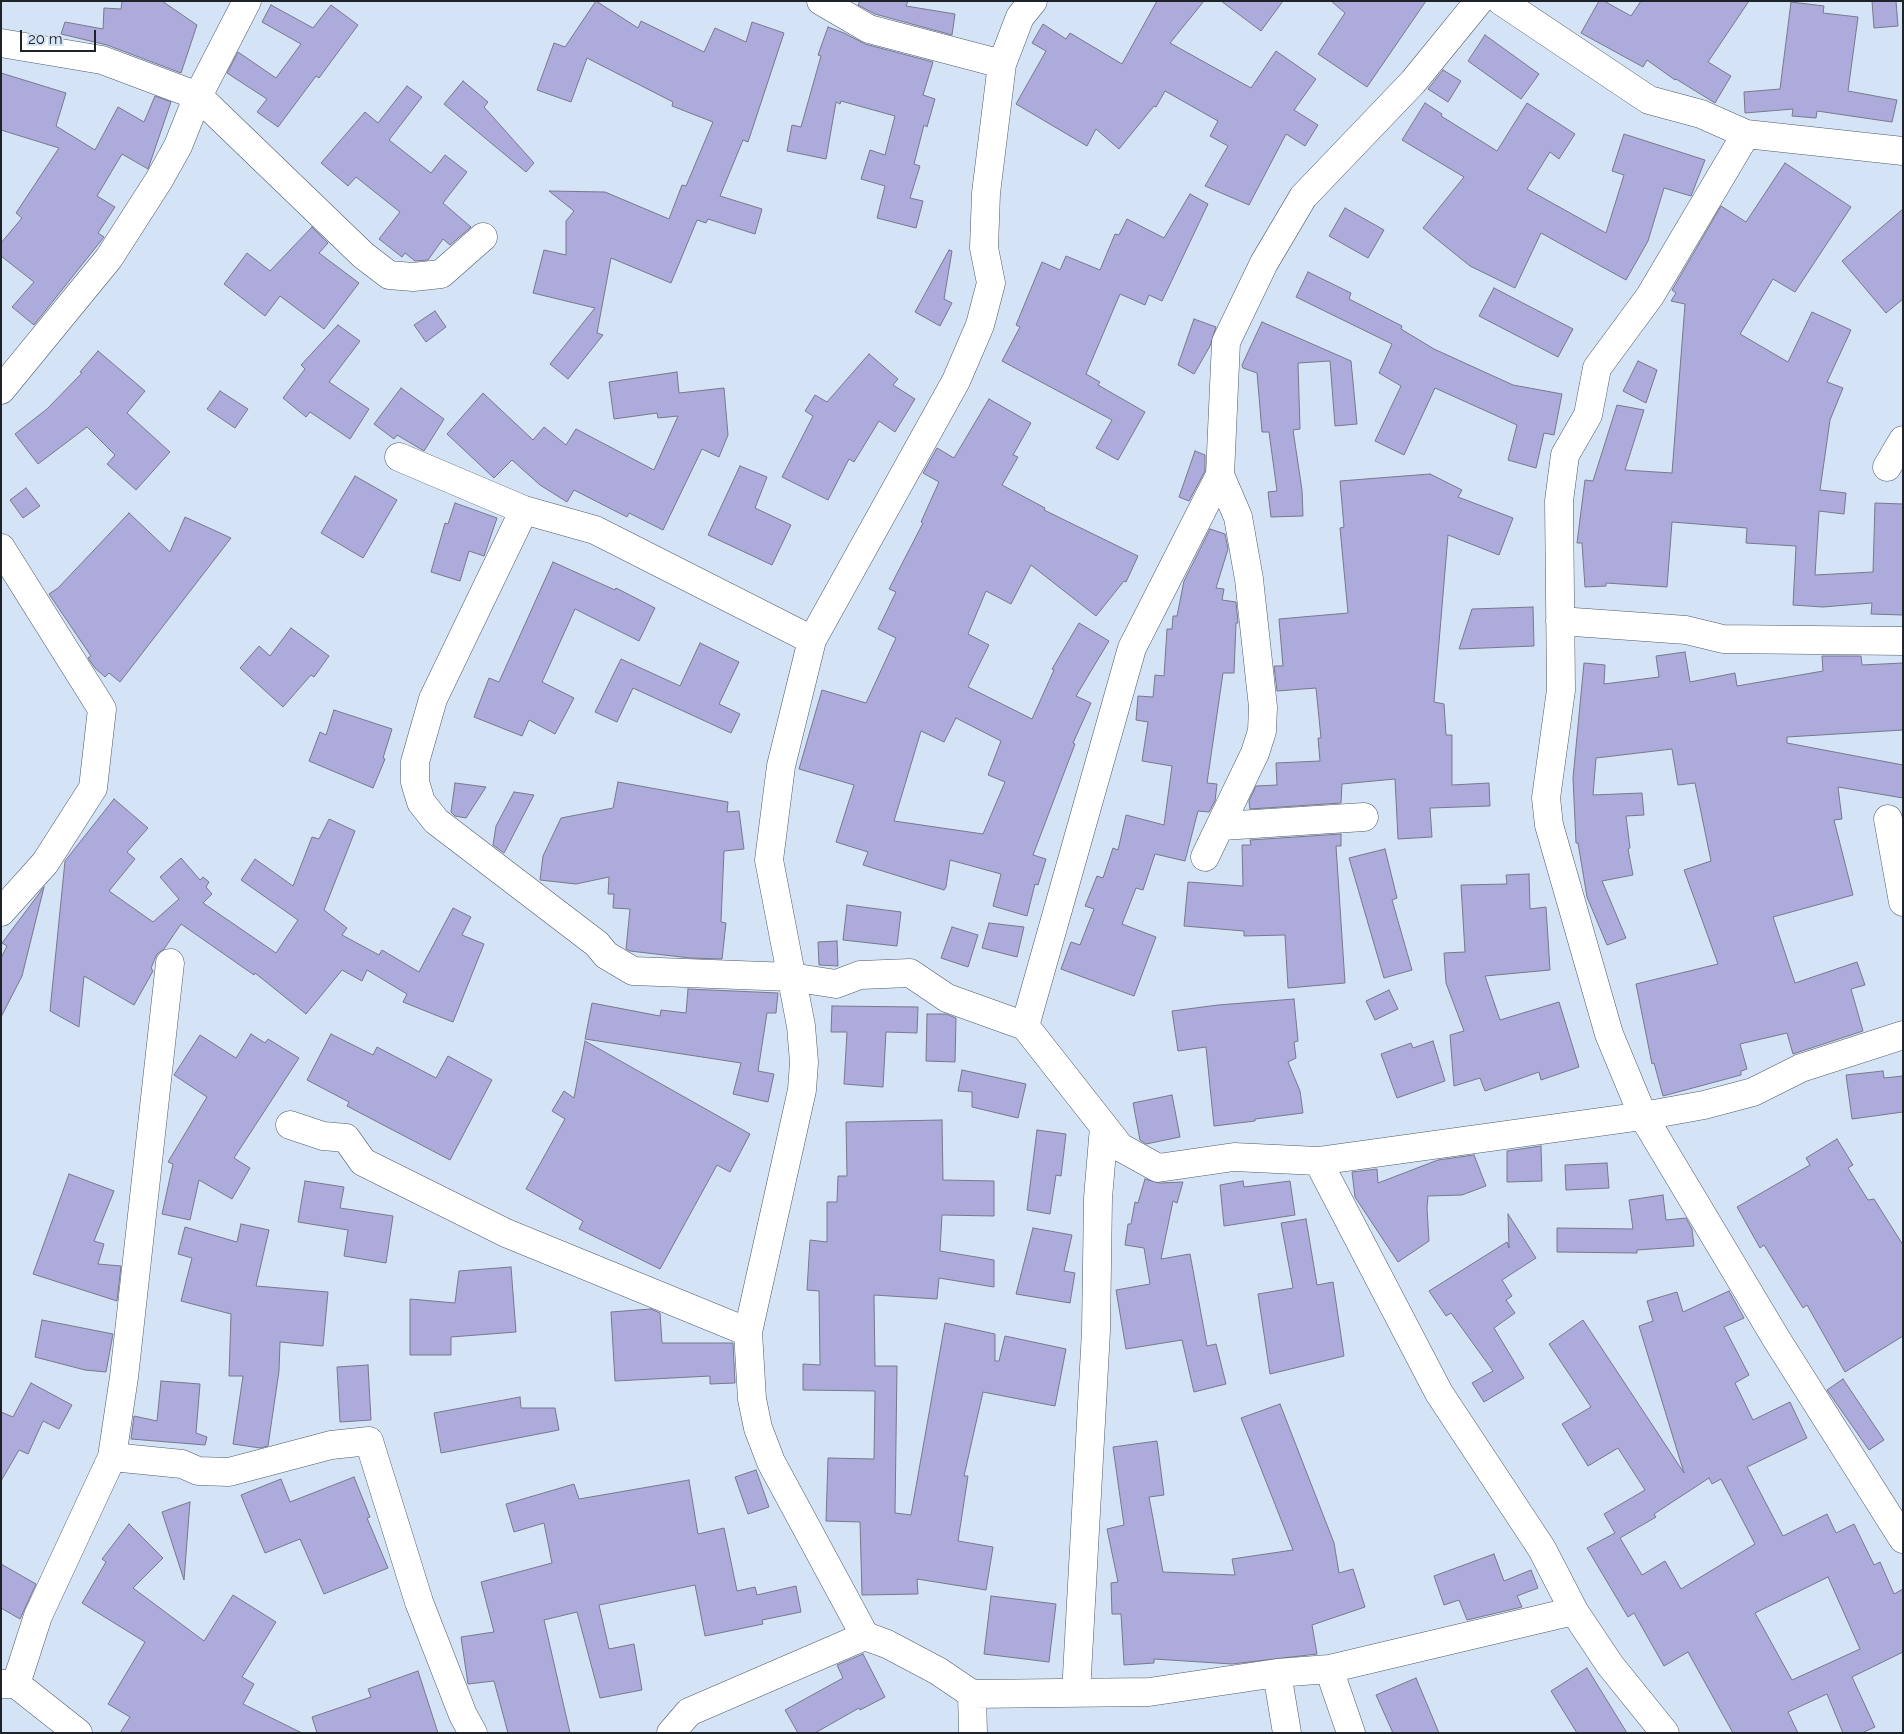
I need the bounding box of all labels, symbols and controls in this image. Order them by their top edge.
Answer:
scale bar [22,20,99,52]
text: 20 m [28,30,63,48]

